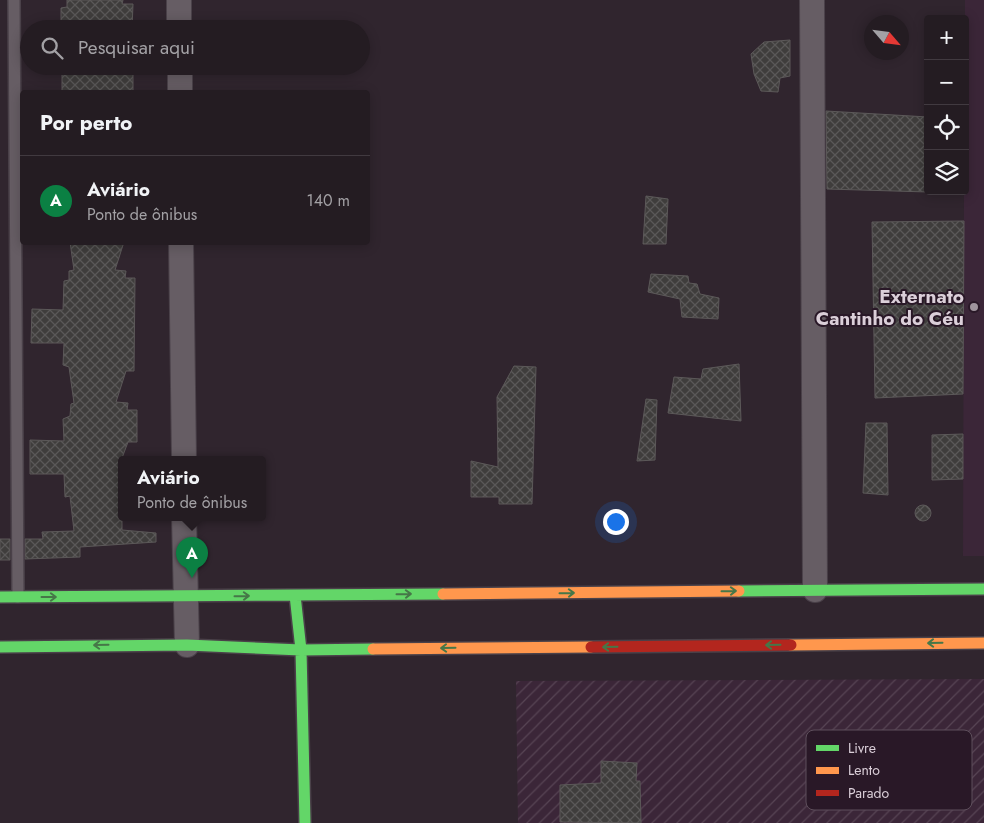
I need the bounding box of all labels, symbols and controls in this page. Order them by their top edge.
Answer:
north arrow [864,15,909,60]
map controls [924,15,969,195]
button: + [924,15,969,60]
search box [20,20,370,75]
icon: search [38,34,66,62]
text: Pesquisar aqui [78,34,195,61]
button: − [924,60,969,105]
button: locate [924,105,969,150]
text: Por perto [40,108,132,138]
button: layers [924,150,969,195]
text: Aviário [87,176,150,203]
text: A [50,189,62,212]
text: 140 m [307,189,350,212]
text: Ponto de ônibus [87,203,197,226]
place label: Externato Cantinho do Céu [816,283,964,332]
marker: Externato Cantinho do Céu [968,301,980,313]
popup [118,456,266,521]
text: Aviário [137,464,200,491]
text: Ponto de ônibus [137,491,247,514]
your location [603,509,629,535]
pin: A [176,537,208,578]
one-way arrow [721,586,737,596]
one-way arrow [558,588,575,598]
one-way arrow [396,589,412,599]
one-way arrow [40,592,56,602]
one-way arrow [234,592,250,601]
one-way arrow [928,638,944,648]
one-way arrow [93,640,110,650]
one-way arrow [765,640,782,650]
one-way arrow [603,642,619,652]
one-way arrow [440,644,456,653]
legend [806,730,972,810]
text: Livre [848,738,876,758]
text: Lento [848,760,880,780]
text: Parado [848,783,890,803]

